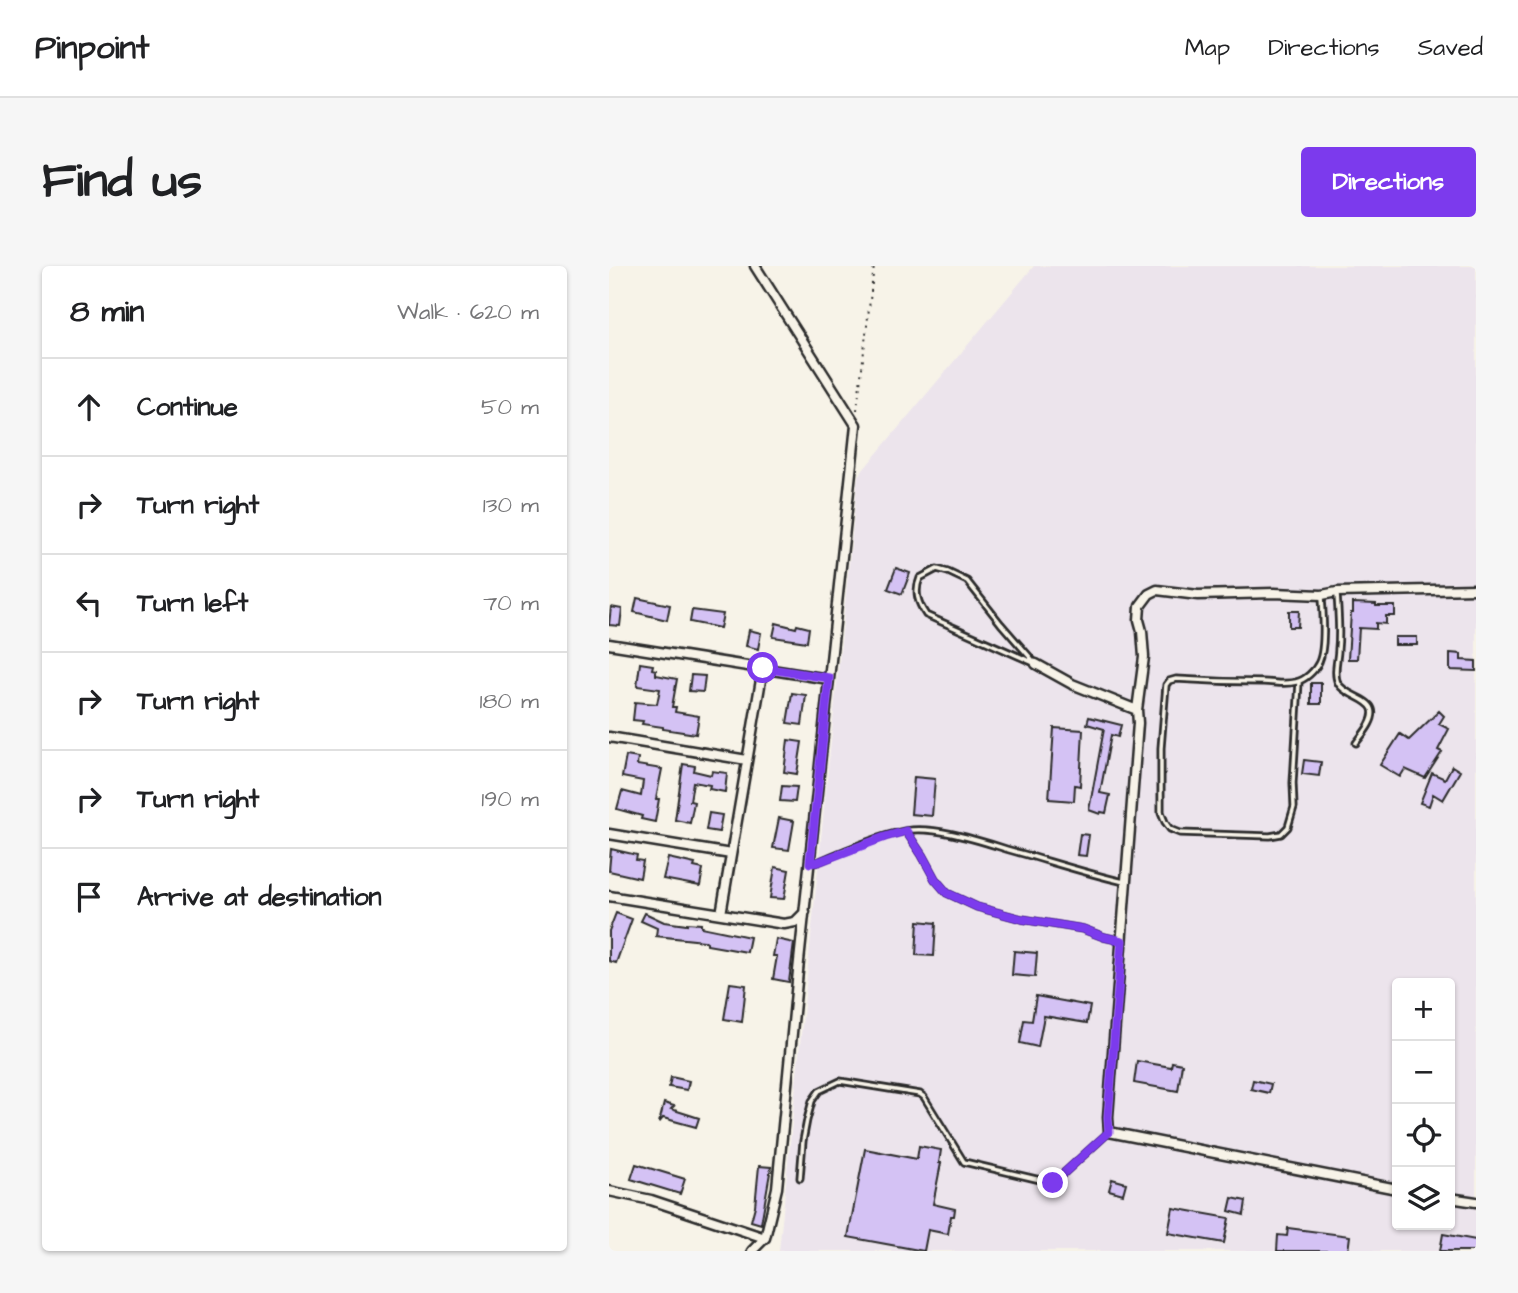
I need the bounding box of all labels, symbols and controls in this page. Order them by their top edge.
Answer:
text: Pinpoint [35,25,149,71]
text: Map [1185,31,1230,65]
text: Directions [1268,31,1380,65]
text: Saved [1418,31,1483,65]
button: Directions [1301,147,1476,217]
text: Find us [42,148,202,216]
text: 8 min [70,291,144,333]
text: Walk · 620 m [397,296,539,328]
icon: ahead [70,388,108,426]
text: Continue [137,389,238,425]
text: 50 m [481,391,539,423]
icon: right [70,486,108,524]
text: Turn right [137,487,259,523]
text: 130 m [483,489,539,521]
icon: left [70,584,108,622]
text: Turn left [137,585,248,621]
text: 70 m [483,587,539,619]
route start [747,652,778,683]
icon: right [70,682,108,720]
text: Turn right [137,683,259,719]
text: 180 m [480,685,539,717]
icon: right [70,780,108,818]
text: Turn right [137,781,259,817]
text: 190 m [481,783,539,815]
icon: arrive [70,878,108,916]
text: Arrive at destination [137,879,382,915]
map controls [1392,978,1455,1230]
button: + [1392,978,1455,1041]
button: − [1392,1041,1455,1104]
button: locate [1392,1104,1455,1167]
route end [1037,1167,1068,1198]
button: layers [1392,1167,1455,1230]

